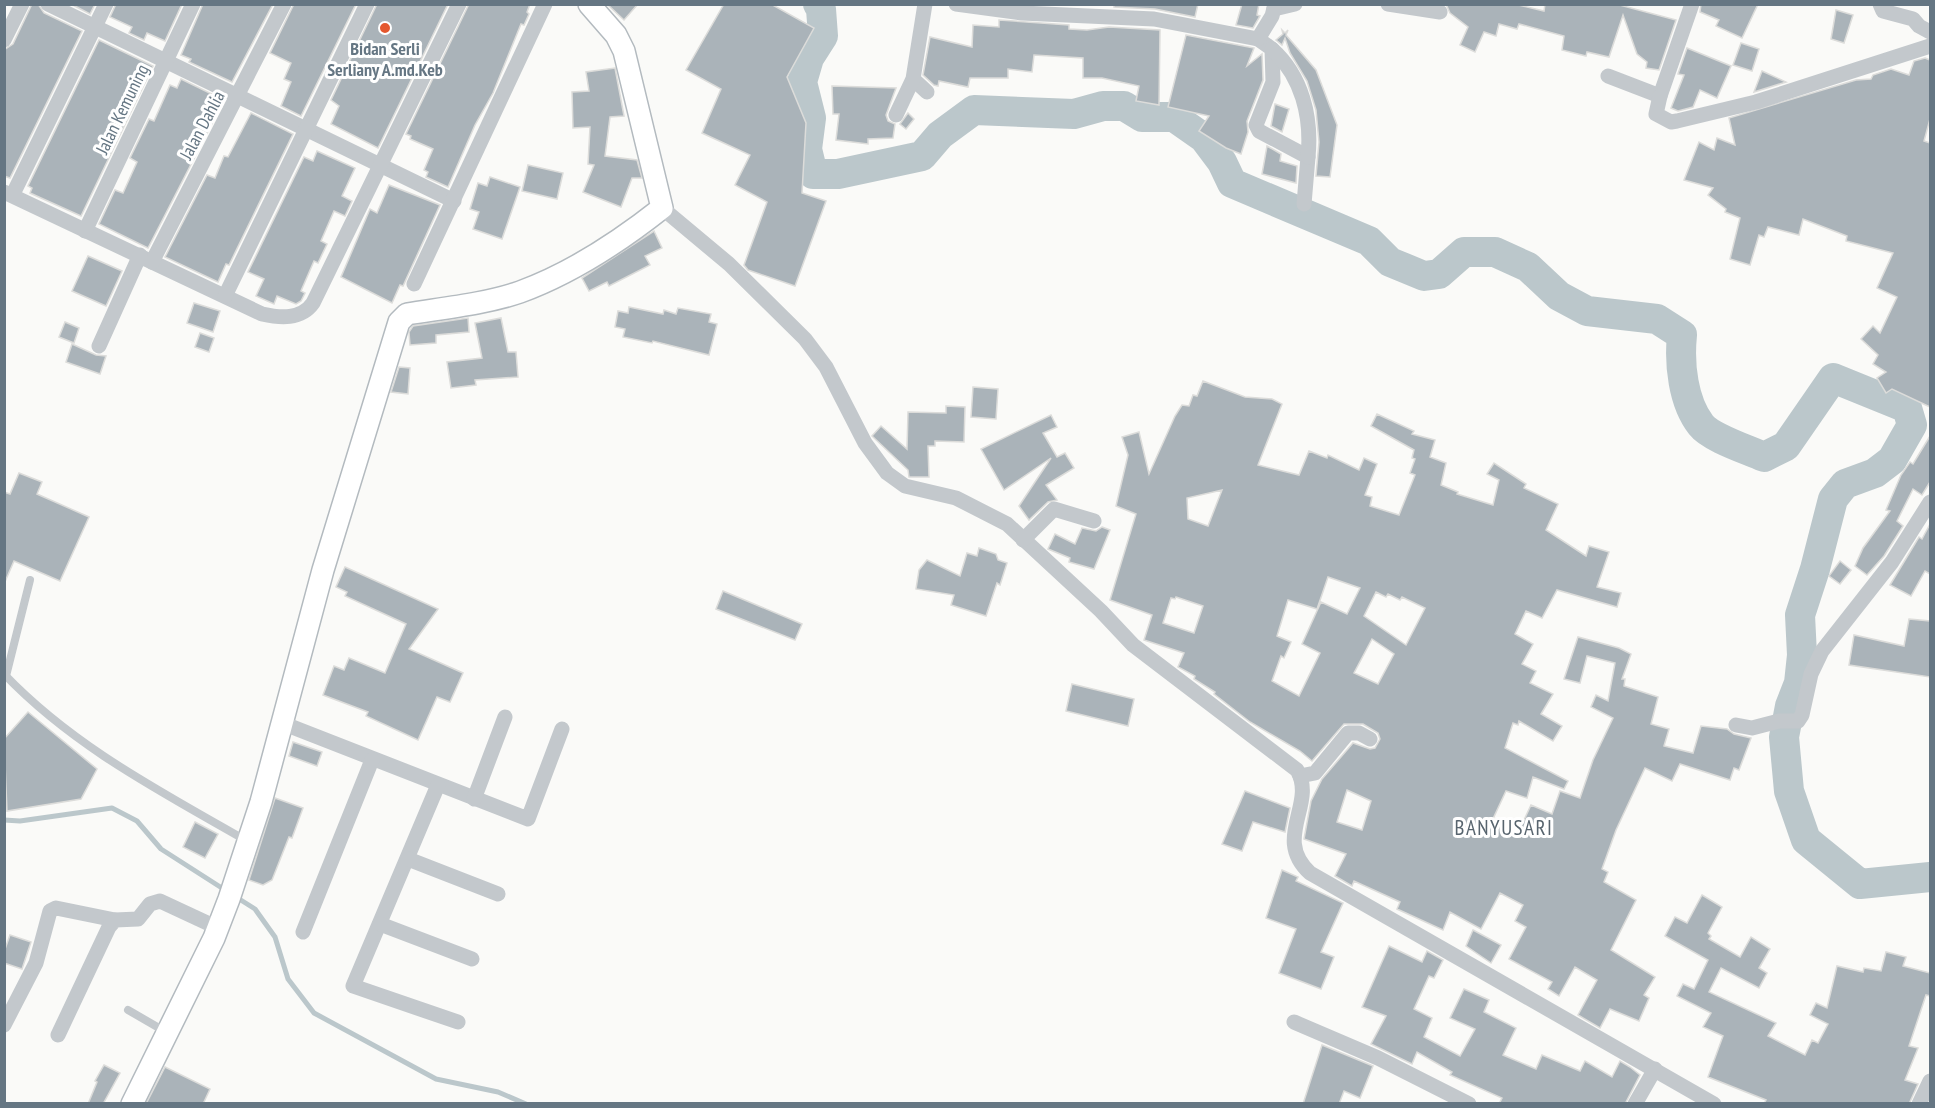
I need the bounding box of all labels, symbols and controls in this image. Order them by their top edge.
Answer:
marker: Bidan Serli Serliany A.md.Keb [378,21,392,35]
place label: Bidan Serli Serliany A.md.Keb [327,37,443,81]
street label: Jalan Kemuning [90,60,154,159]
street label: Jalan Dahlia [174,87,230,164]
district label: BANYUSARI [1454,814,1554,841]

